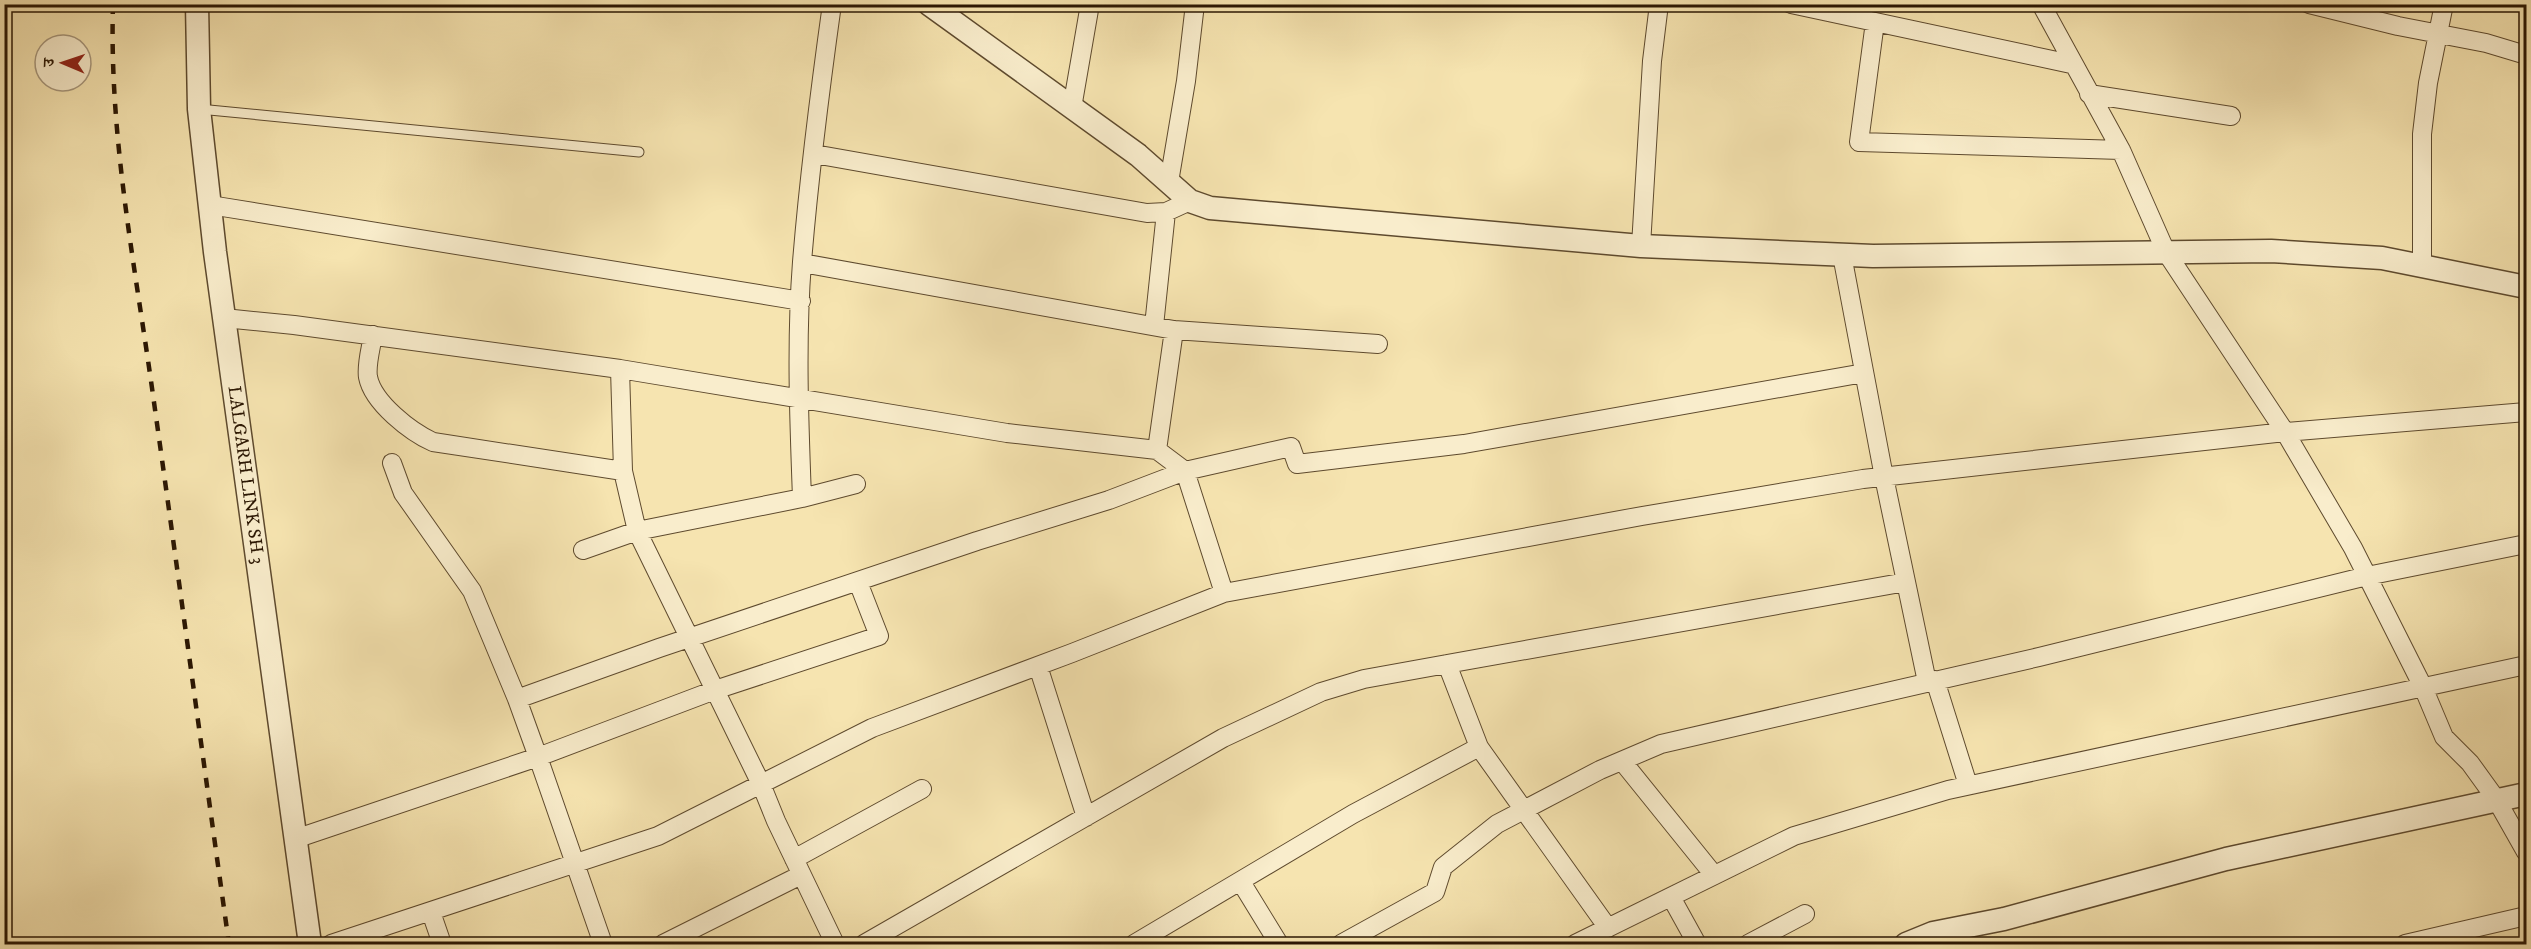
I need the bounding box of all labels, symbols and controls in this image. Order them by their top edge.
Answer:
north arrow [33,33,93,93]
text: उ [39,56,59,68]
street label: LALGARH LINK SH 3 [223,385,269,565]

